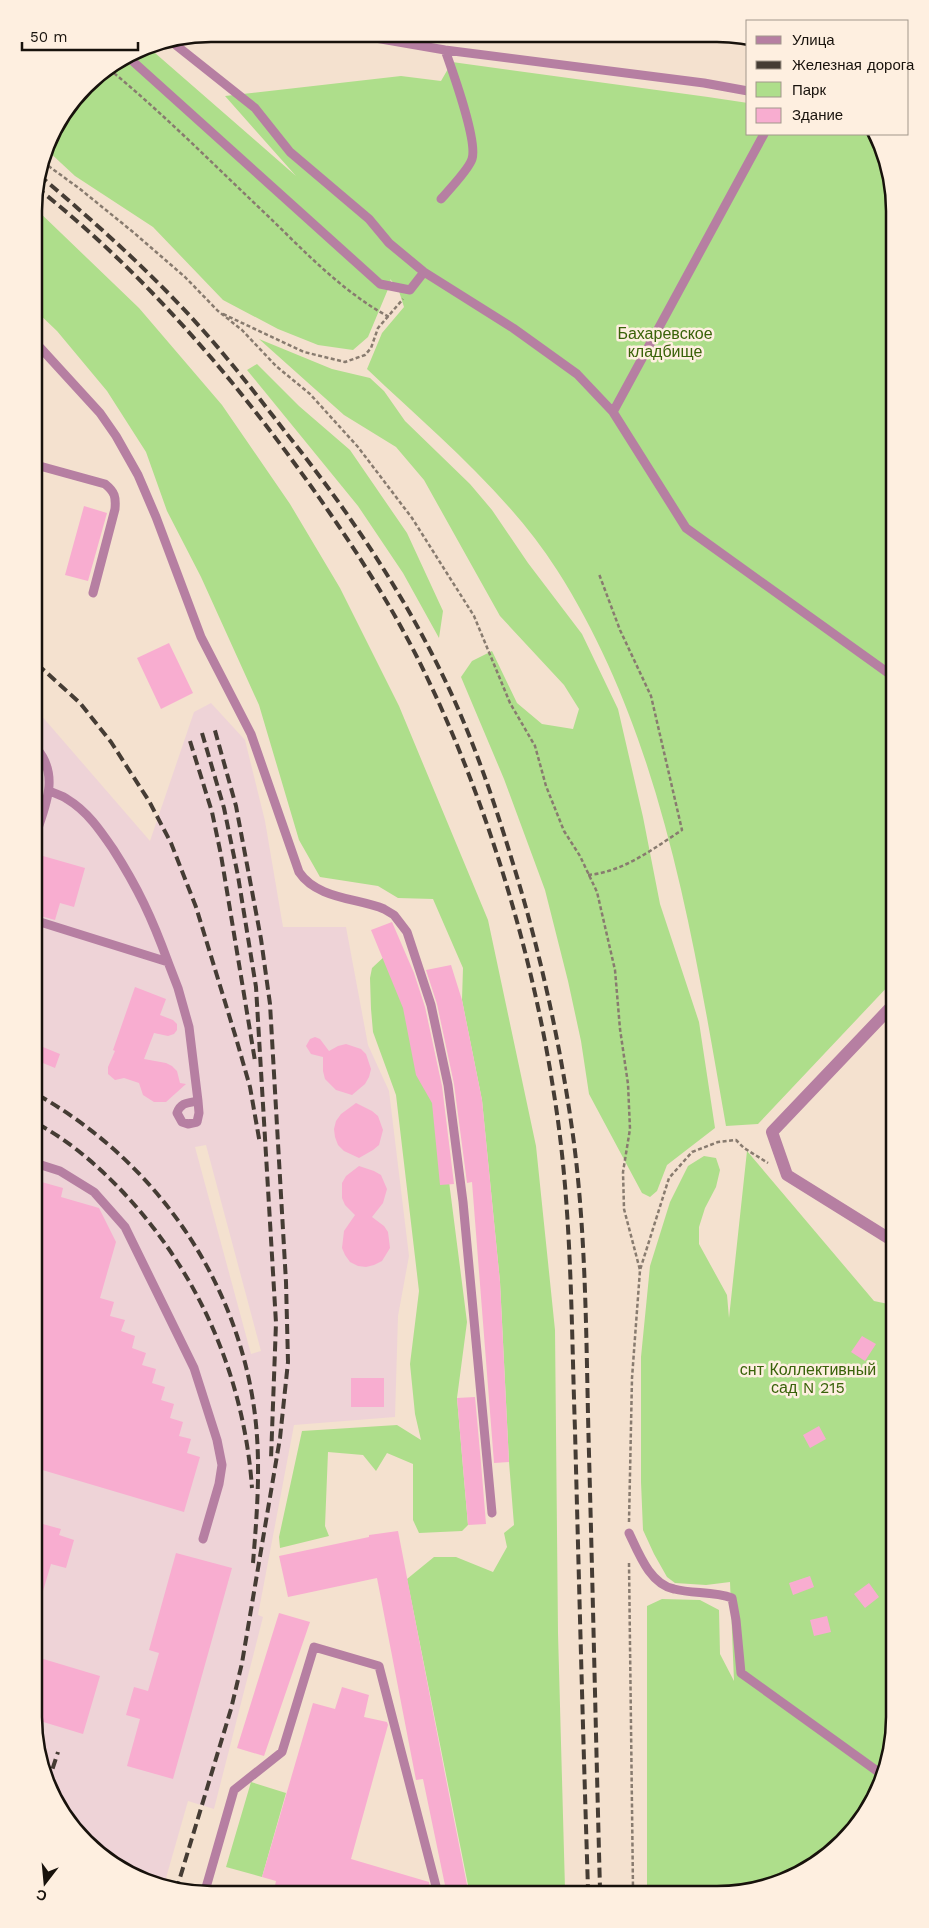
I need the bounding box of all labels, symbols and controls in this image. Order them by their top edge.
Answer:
scale bar [22,20,139,52]
legend [746,20,909,135]
text: 50 m [30,28,67,46]
text: Улица [792,31,835,49]
text: Железная дорога [792,56,915,74]
text: Парк [792,81,826,99]
text: Здание [792,106,843,124]
park label: Бахаревское кладбище [617,324,713,361]
park label: снт Коллективный сад N 215 [740,1360,876,1397]
north arrow [20,1858,70,1908]
text: С [34,1886,48,1905]

